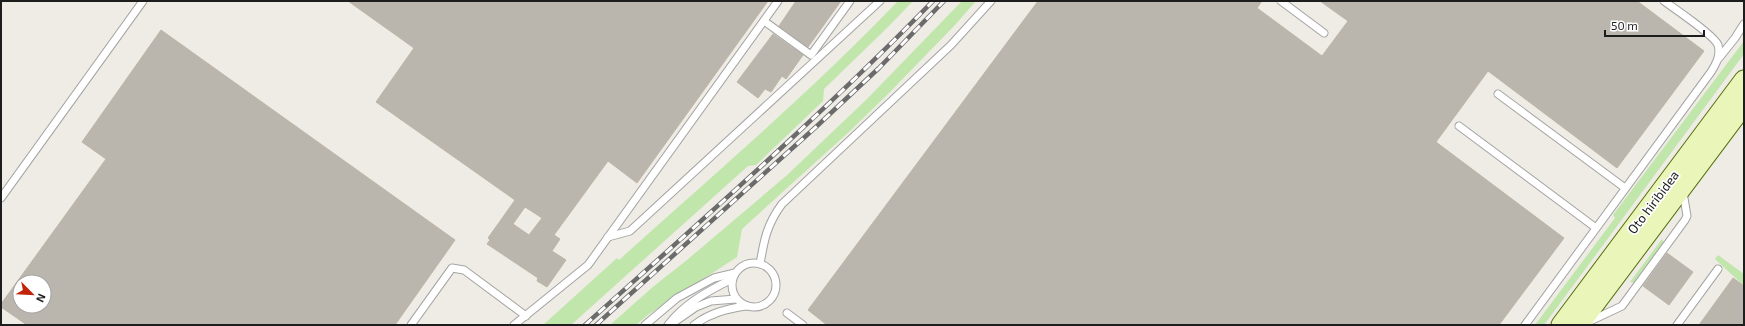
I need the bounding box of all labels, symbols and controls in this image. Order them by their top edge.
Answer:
scale bar [1605,12,1704,38]
text: 50 m [1611,18,1638,32]
street label: Oto hiribidea [1624,167,1682,237]
north arrow [12,274,52,314]
text: N [34,292,49,305]

